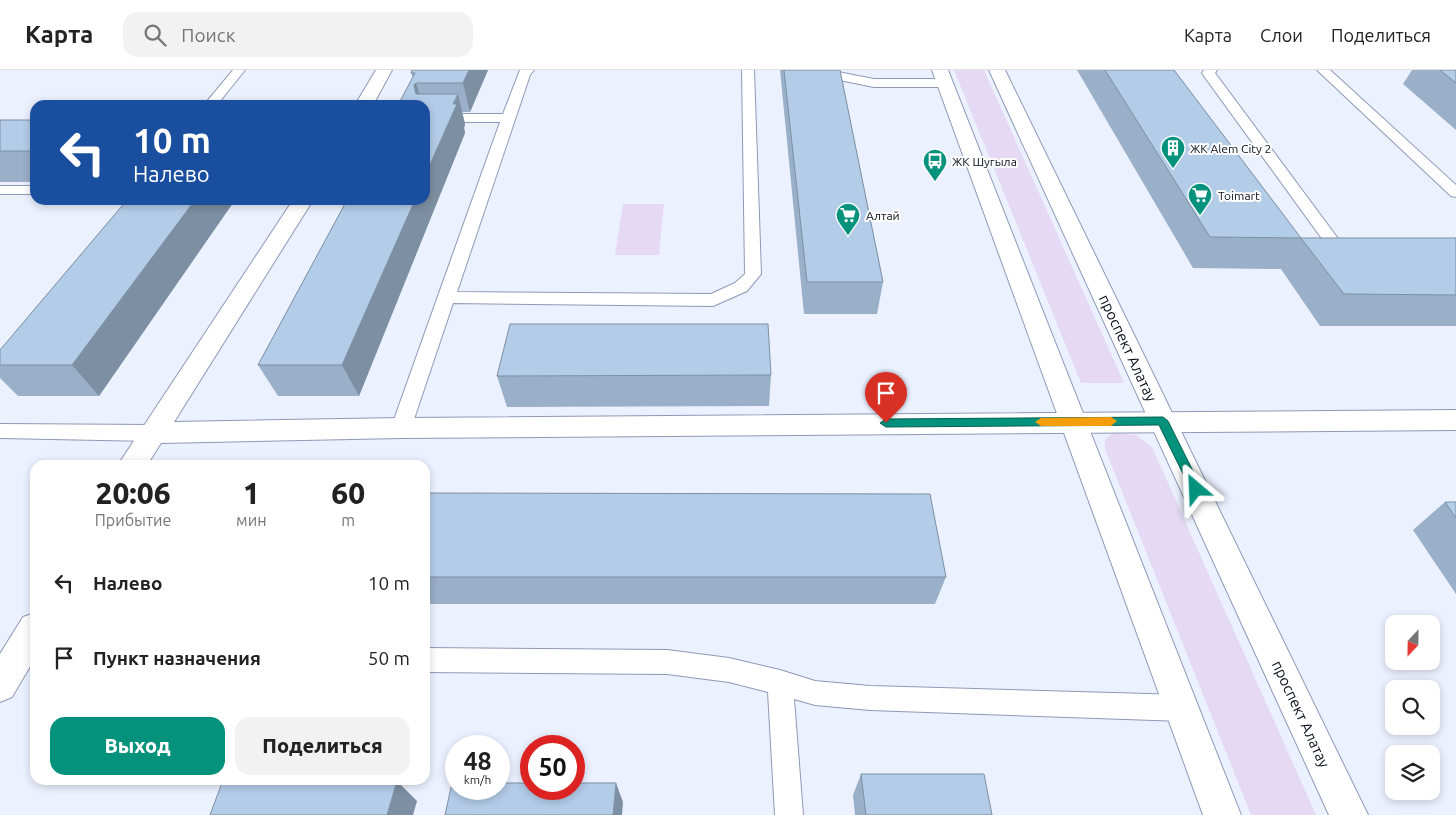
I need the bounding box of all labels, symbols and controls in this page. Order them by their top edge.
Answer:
search box [123,12,473,57]
text: Карта [25,21,93,48]
icon: search [141,21,169,49]
text: Поиск [181,24,235,46]
text: Карта [1184,25,1232,45]
text: Слои [1260,25,1303,45]
text: Поделиться [1331,25,1431,45]
icon: left [50,120,115,185]
text: 10 m [133,120,211,160]
building icon: ЖК Alem City 2 [1160,135,1186,169]
place label: ЖК Alem City 2 [1190,142,1271,155]
bus stop icon: ЖК Шугыла [922,148,948,182]
place label: ЖК Шугыла [952,155,1017,168]
text: Налево [133,161,210,186]
supermarket icon: Toimart [1187,182,1213,216]
place label: Toimart [1218,189,1260,202]
supermarket icon: Алтай [835,202,861,236]
place label: Алтай [866,209,900,222]
street label: проспект Алатау [1096,292,1160,404]
pin [865,372,907,423]
icon: arrive [872,379,900,407]
position arrow [1169,462,1221,514]
text: 20:06 [96,476,171,510]
text: 1 [243,476,260,510]
text: 60 [331,476,365,510]
text: Прибытие [95,511,171,529]
text: мин [236,511,267,529]
text: m [341,511,355,529]
icon: left [50,569,78,597]
text: Налево [93,572,162,594]
text: 10 m [368,572,410,594]
north arrow [1385,615,1440,670]
map controls [1385,615,1440,800]
icon: arrive [50,644,78,672]
text: Пункт назначения [93,647,261,669]
text: 50 m [368,647,410,669]
street label: проспект Алатау [1269,658,1333,770]
button: search [1385,680,1440,735]
button: Выход [50,717,225,775]
button: Поделиться [235,717,410,775]
speed limit sign: 50 [520,735,585,800]
button: layers [1385,745,1440,800]
text: 48 [463,747,492,775]
text: km/h [464,773,491,786]

